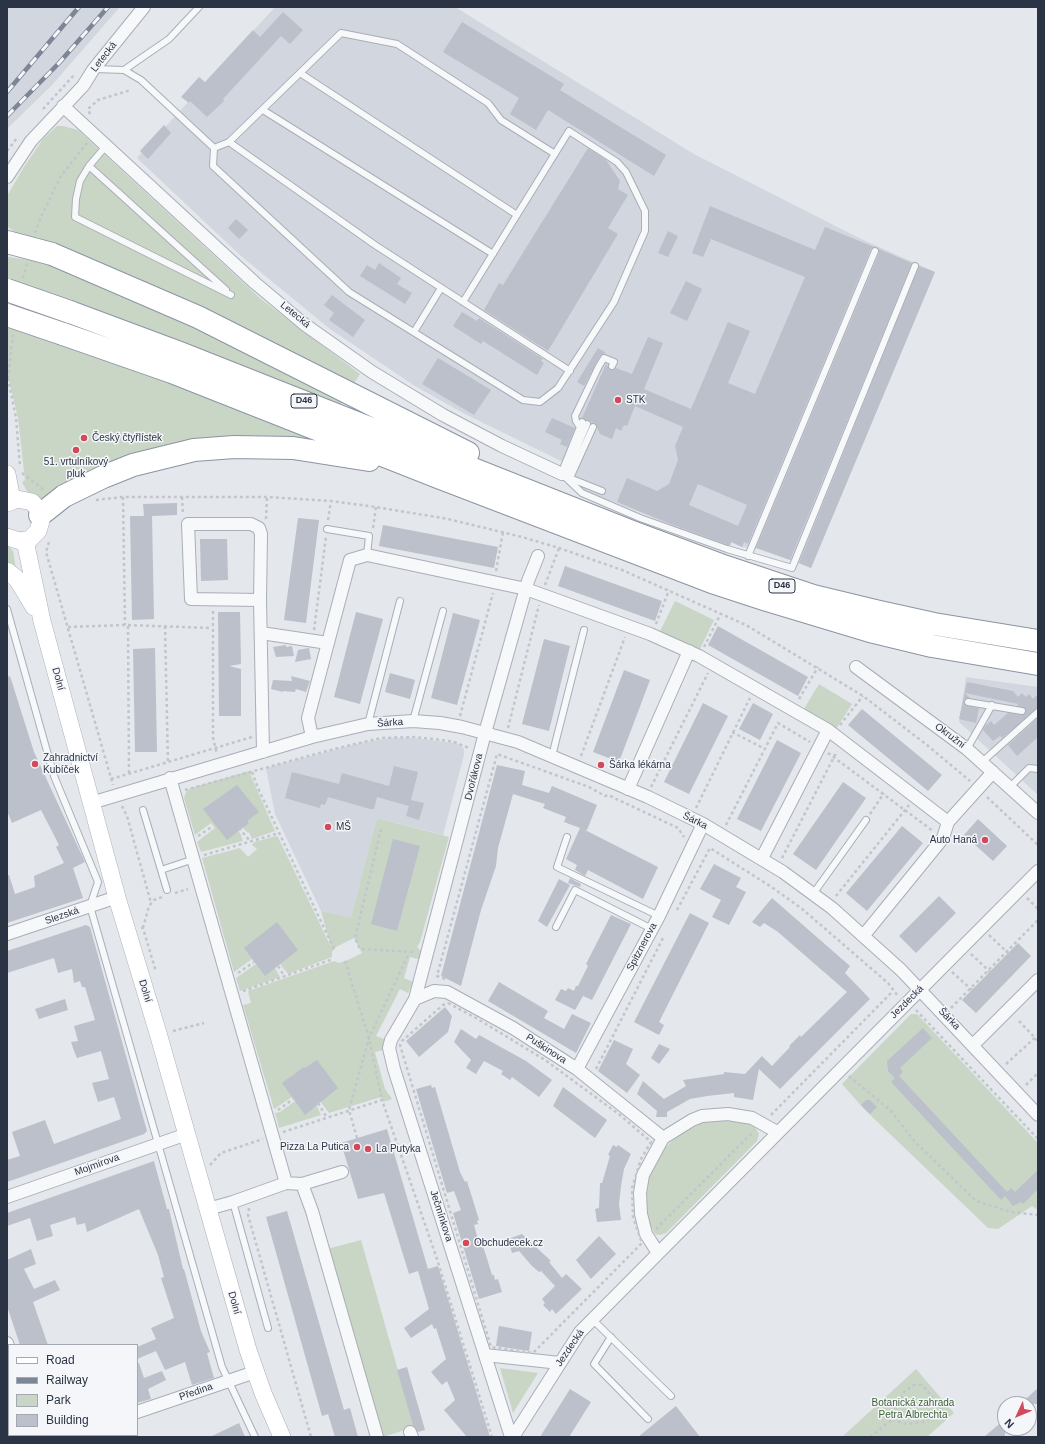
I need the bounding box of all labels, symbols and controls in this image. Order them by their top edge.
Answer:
street label: Letecká [88,40,120,74]
street label: Letecká [278,299,312,331]
road number: D46 [291,394,317,408]
place label: STK [626,394,645,406]
marker: STK [613,395,623,405]
place label: Český čtyřlístek [92,432,162,444]
marker: Český čtyřlístek [79,433,89,443]
marker: 51. vrtulníkový pluk [71,445,81,455]
place label: 51. vrtulníkový pluk [44,456,108,480]
road number: D46 [769,579,795,593]
street label: Dolní [49,666,67,692]
street label: Šárka [377,716,403,730]
street label: Okružní [932,721,968,751]
place label: Zahradnictví Kubíček [43,752,98,776]
street label: Dvořákova [462,752,486,802]
marker: Zahradnictví Kubíček [30,759,40,769]
place label: Šárka lékárna [609,759,671,771]
marker: Šárka lékárna [596,760,606,770]
street label: Šárka [681,810,709,832]
place label: MŠ [336,821,351,833]
marker: MŠ [323,822,333,832]
place label: Auto Haná [930,834,977,846]
marker: Auto Haná [980,835,990,845]
street label: Slezská [43,905,81,927]
street label: Spitznerova [624,921,660,973]
street label: Dolní [136,978,154,1004]
street label: Jezdecká [888,983,926,1021]
street label: Šárka [936,1005,962,1033]
street label: Puškinova [523,1031,569,1067]
place label: Pizza La Putica [280,1141,349,1153]
marker: Pizza La Putica [352,1142,362,1152]
place label: La Putyka [376,1143,420,1155]
marker: La Putyka [363,1144,373,1154]
street label: Mojmírova [73,1151,121,1179]
street label: Ječmínkova [427,1189,455,1243]
place label: Obchudecek.cz [474,1237,543,1249]
marker: Obchudecek.cz [461,1238,471,1248]
street label: Dolní [225,1290,243,1316]
street label: Jezdecká [553,1327,587,1369]
legend [8,1344,138,1436]
text: Road [46,1353,75,1367]
text: Railway [46,1373,88,1387]
street label: Předina [178,1381,214,1403]
text: Park [46,1393,71,1407]
north arrow [997,1396,1037,1436]
park label: Botanická zahrada Petra Albrechta [872,1397,954,1420]
text: Building [46,1413,89,1427]
text: N [1002,1417,1016,1431]

